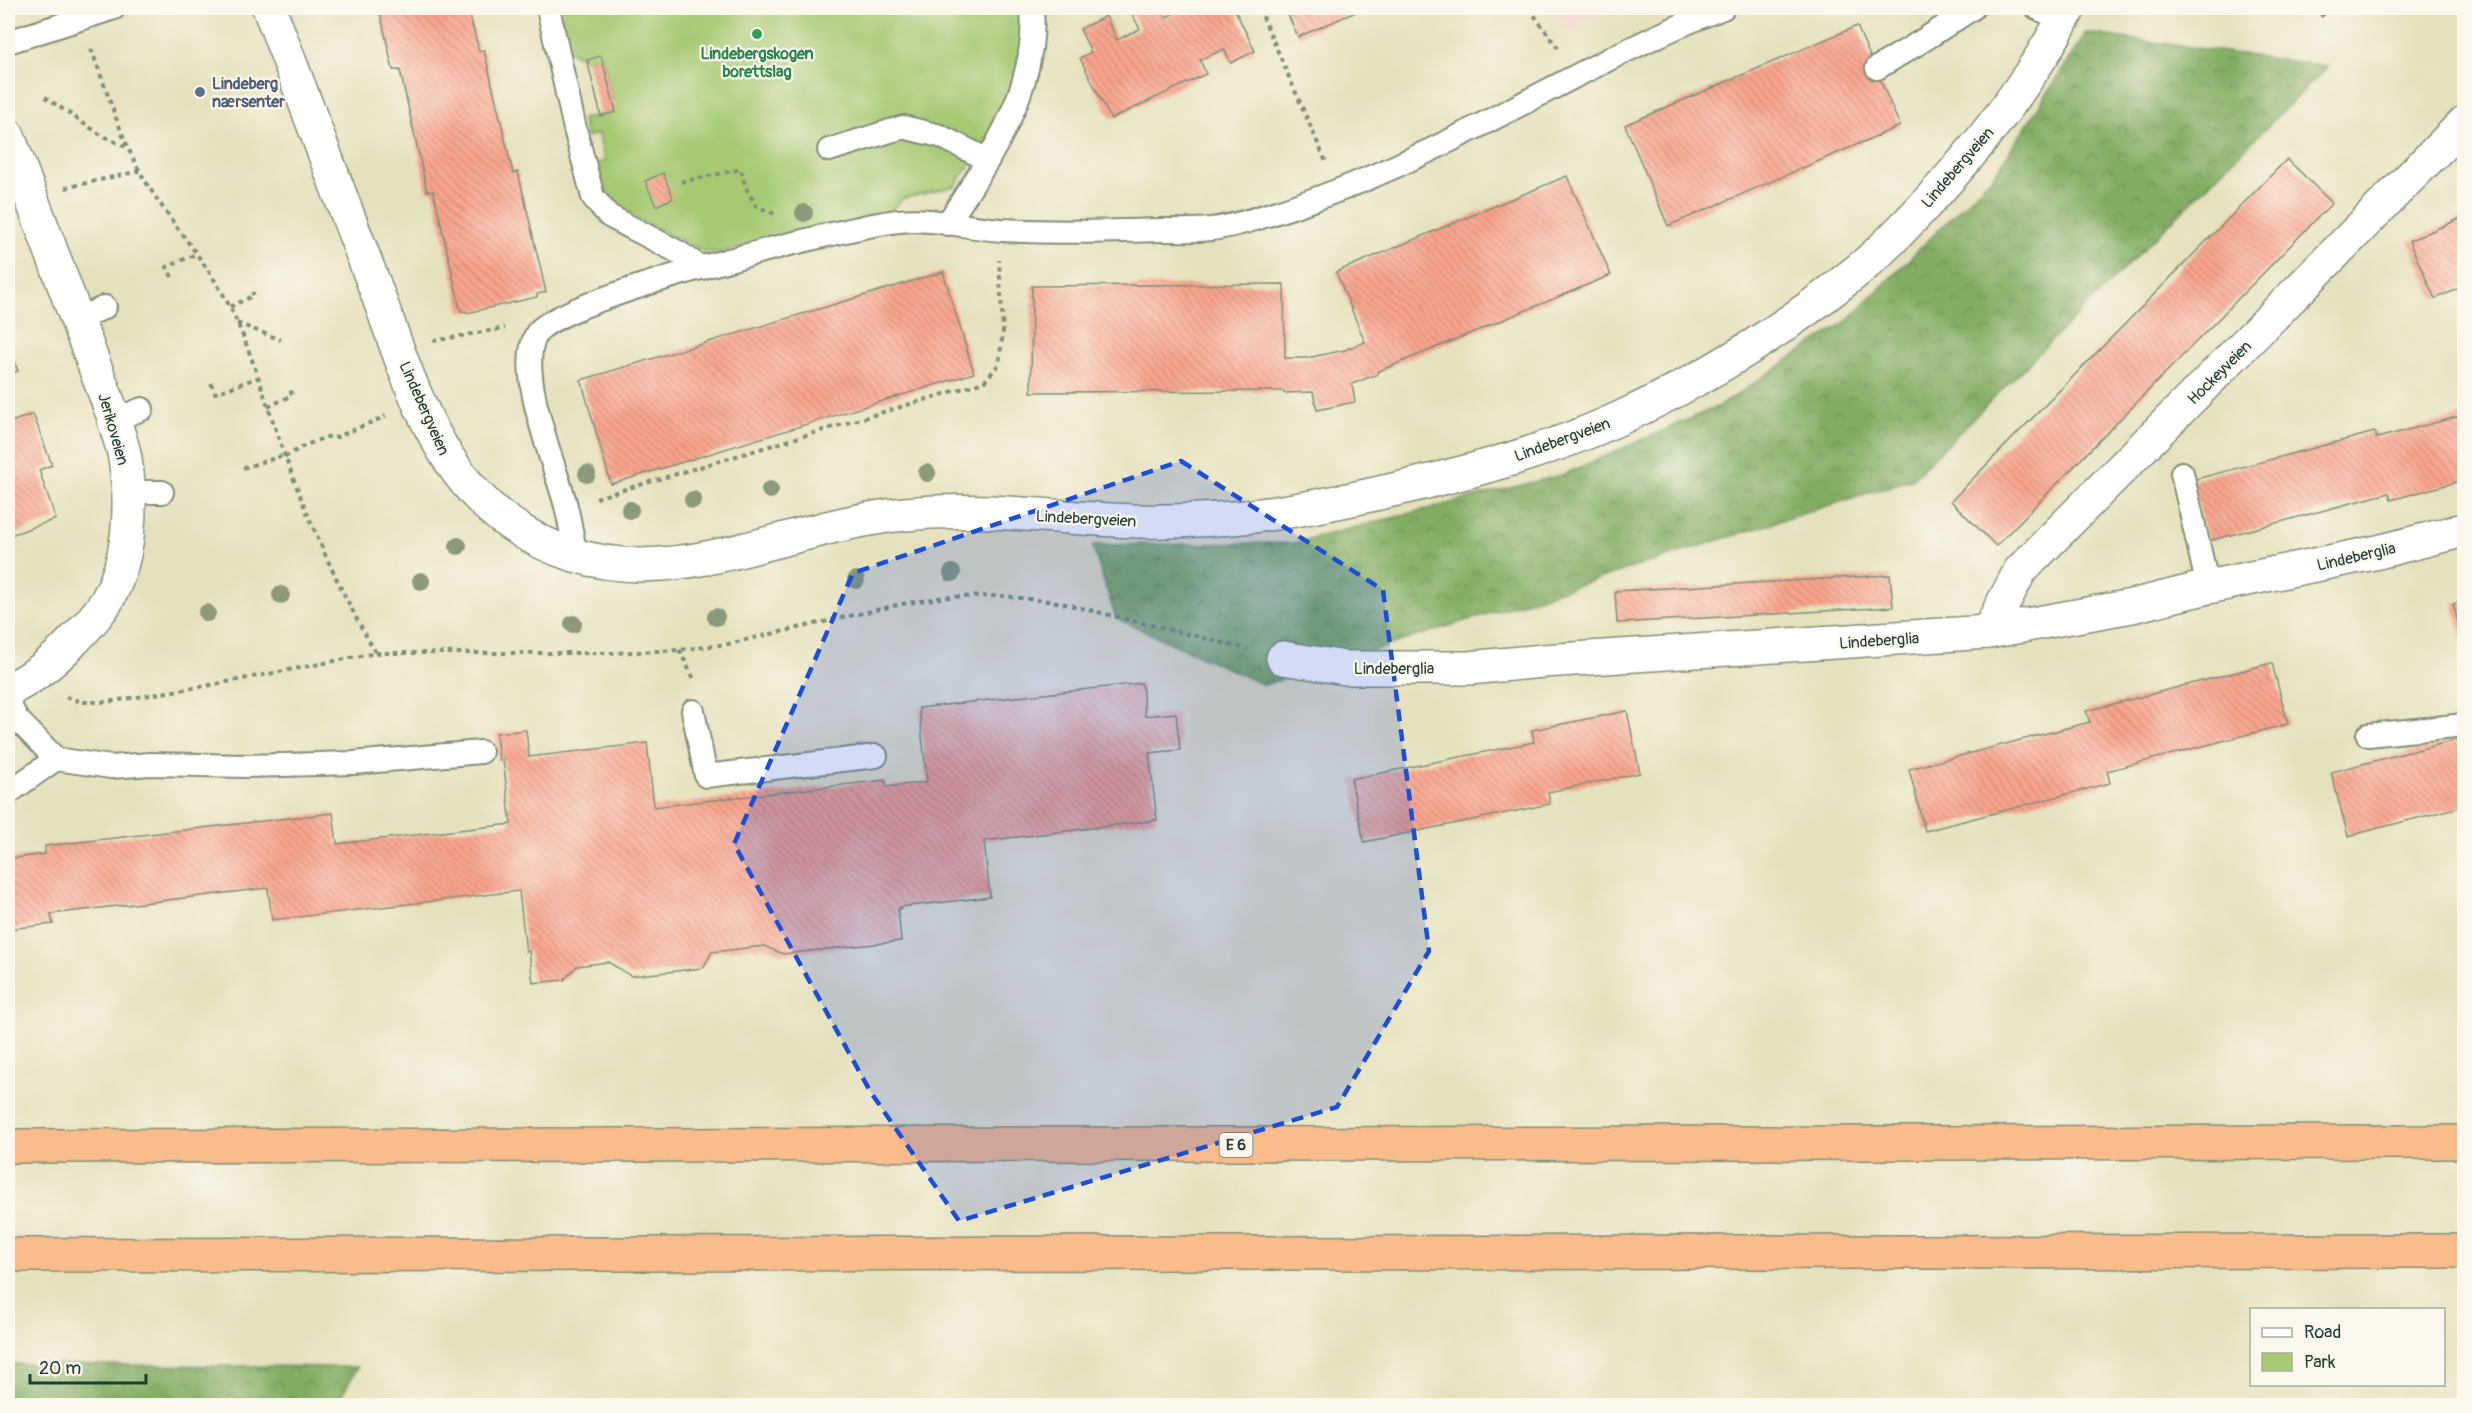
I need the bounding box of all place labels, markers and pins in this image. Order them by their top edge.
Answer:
marker: Lindebergskogen borettslag [750,27,764,41]
place label: Lindebergskogen borettslag [700,44,814,82]
place label: Lindeberg nærsenter [212,74,285,112]
marker: Lindeberg nærsenter [193,85,207,99]

